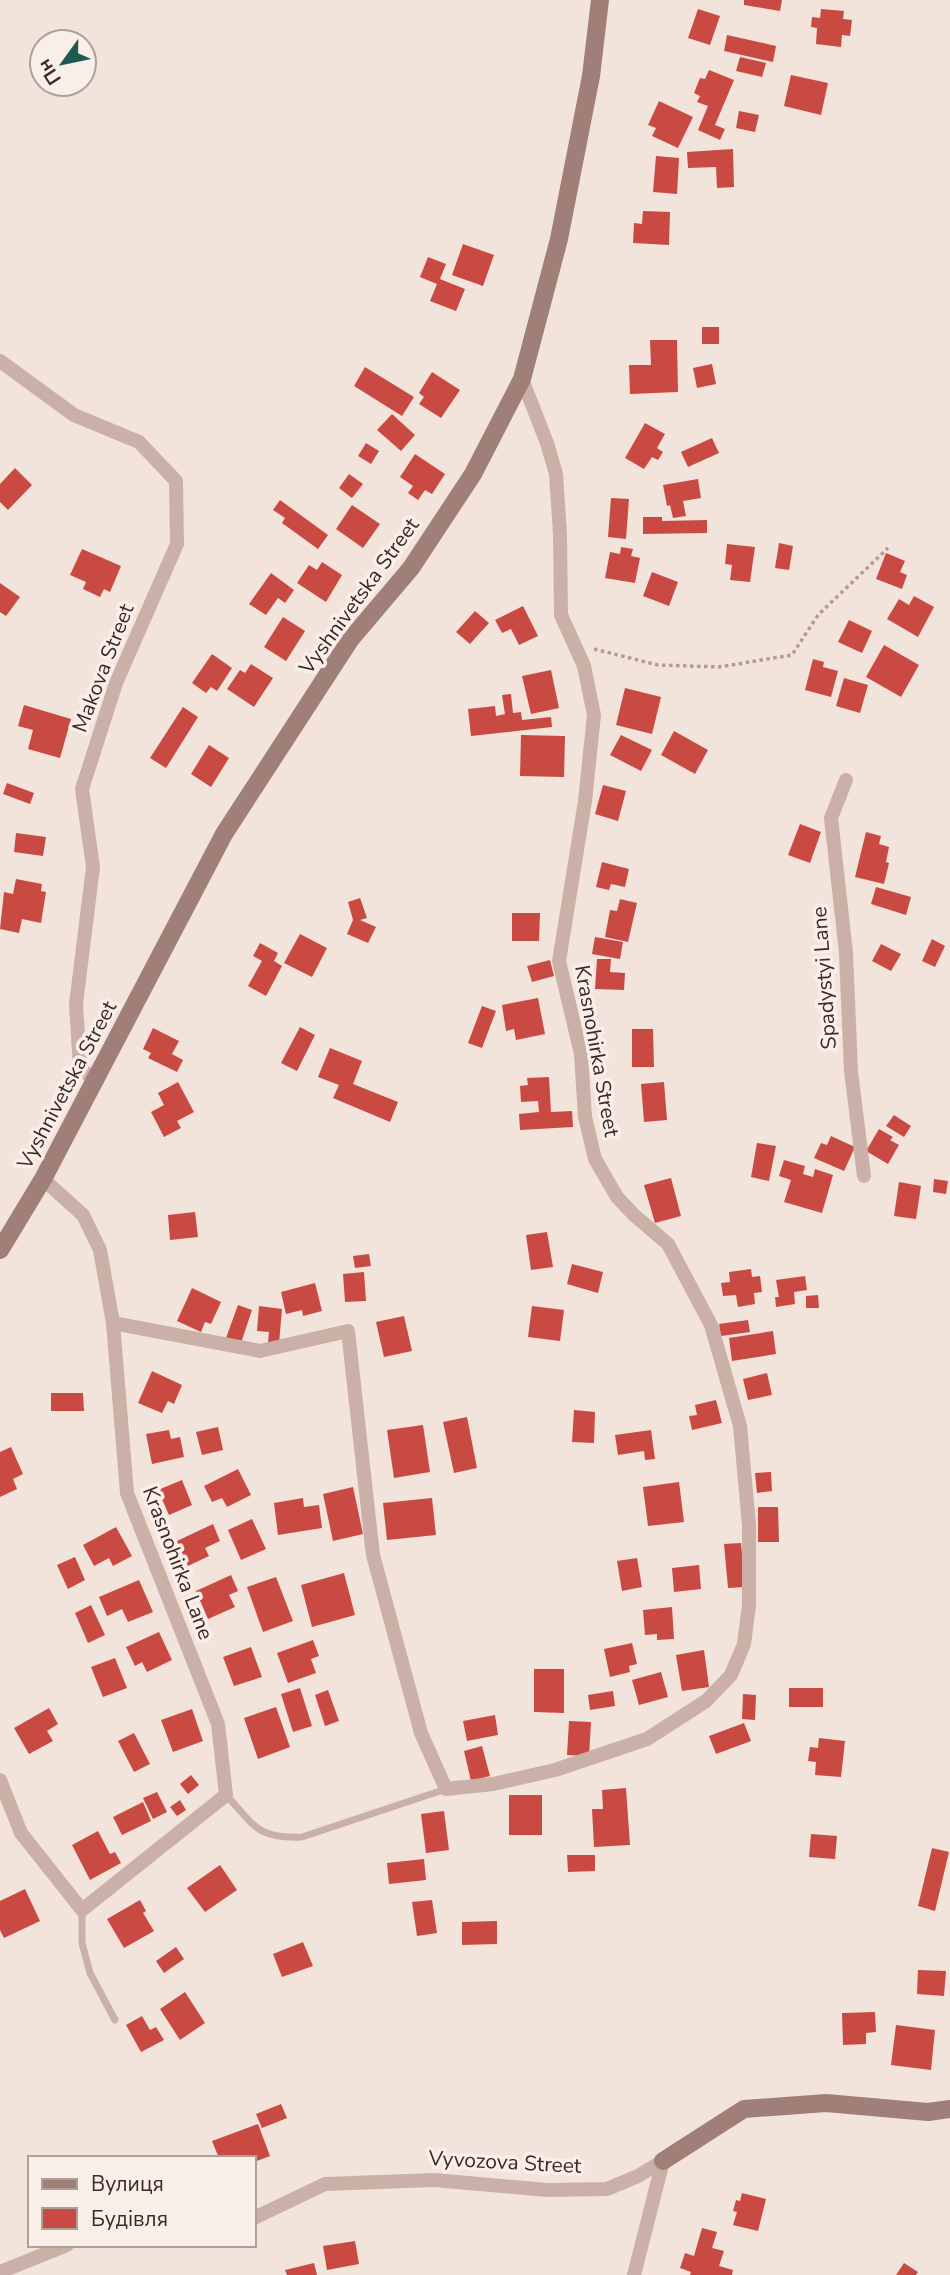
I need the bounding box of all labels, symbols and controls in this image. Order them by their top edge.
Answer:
north arrow [28,28,98,98]
text: Пн [32,54,68,90]
street label: Vyshnivetska Street [292,512,426,681]
street label: Makova Street [66,599,141,736]
street label: Spadystyi Lane [805,906,843,1050]
street label: Krasnohirka Street [568,963,626,1140]
street label: Vyshnivetska Street [10,995,124,1175]
street label: Krasnohirka Lane [136,1482,220,1644]
street label: Vyvozova Street [427,2144,583,2180]
legend [28,2156,256,2247]
text: Вулиця [91,2170,164,2198]
text: Будівля [91,2205,168,2233]

